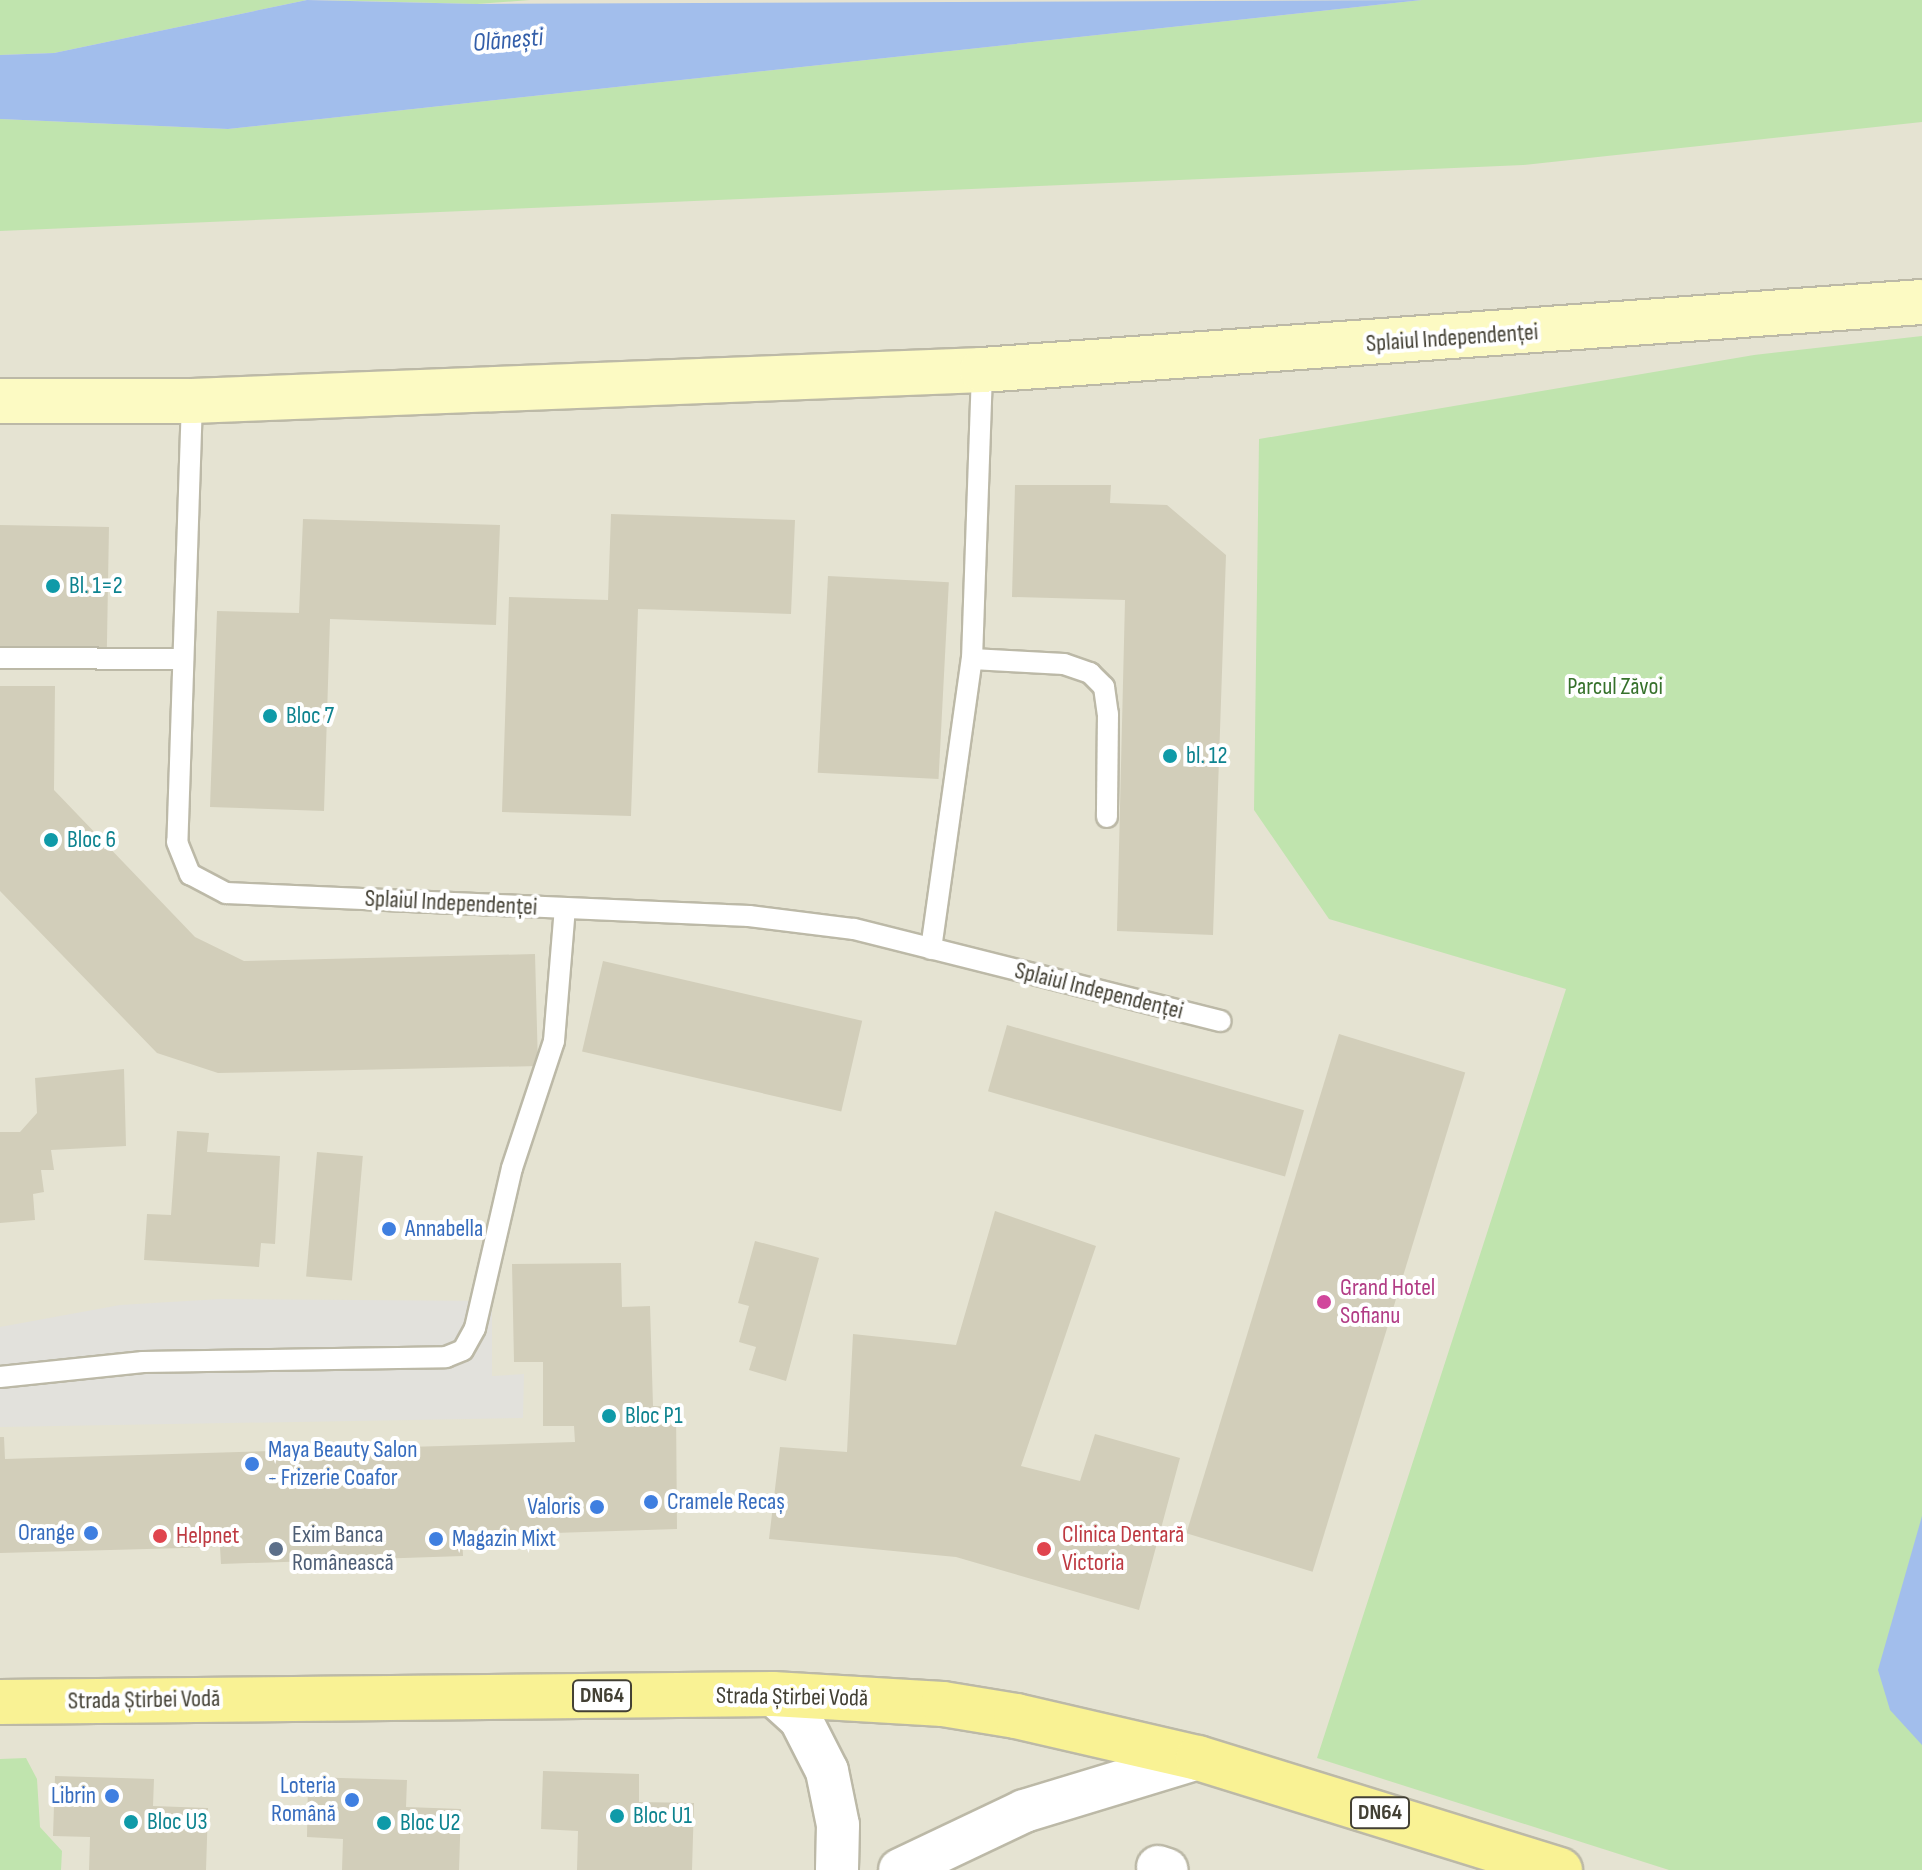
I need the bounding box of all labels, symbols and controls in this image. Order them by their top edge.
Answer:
water label: Olănești [472,22,544,60]
street label: Splaiul Independenței [1365,318,1539,358]
place label: Bl. 1=2 [69,572,123,600]
marker: Bl. 1=2 [44,577,62,595]
park label: Parcul Zăvoi [1567,673,1663,701]
place label: Bloc 7 [286,702,334,730]
marker: Bloc 7 [261,707,279,725]
place label: bl. 12 [1186,742,1227,770]
marker: bl. 12 [1161,747,1179,765]
place label: Bloc 6 [67,826,116,854]
marker: Bloc 6 [42,831,60,849]
street label: Splaiul Independenței [364,884,538,922]
street label: Splaiul Independenței [1012,956,1186,1026]
place label: Annabella [405,1215,483,1243]
marker: Annabella [380,1220,398,1238]
place label: Grand Hotel Sofianu [1340,1274,1435,1330]
marker: Grand Hotel Sofianu [1315,1293,1333,1311]
place label: Bloc P1 [625,1402,683,1430]
marker: Bloc P1 [600,1407,618,1425]
place label: Maya Beauty Salon - Frizerie Coafor [268,1436,418,1492]
marker: Maya Beauty Salon - Frizerie Coafor [243,1455,261,1473]
place label: Cramele Recaș [667,1488,785,1516]
place label: Valoris [527,1493,581,1521]
marker: Cramele Recaș [642,1493,660,1511]
marker: Valoris [588,1498,606,1516]
place label: Orange [18,1519,75,1547]
place label: Exim Banca Românească [292,1521,394,1577]
place label: Clinica Dentară Victoria [1062,1521,1184,1577]
place label: Helpnet [176,1522,239,1550]
marker: Orange [82,1524,100,1542]
place label: Magazin Mixt [452,1525,556,1553]
marker: Helpnet [151,1527,169,1545]
marker: Magazin Mixt [427,1530,445,1548]
marker: Clinica Dentară Victoria [1033,1538,1055,1560]
marker: Exim Banca Românească [267,1540,285,1558]
road number: DN64 [572,1678,632,1714]
street label: Strada Știrbei Vodă [716,1681,868,1713]
street label: Strada Știrbei Vodă [68,1684,220,1716]
place label: Loteria Română [271,1772,336,1828]
place label: Librin [51,1782,96,1810]
marker: Librin [103,1787,121,1805]
marker: Loteria Română [343,1791,361,1809]
road number: DN64 [1350,1795,1410,1831]
place label: Bloc U1 [633,1802,692,1830]
marker: Bloc U1 [608,1807,626,1825]
place label: Bloc U3 [147,1808,207,1836]
place label: Bloc U2 [400,1809,460,1837]
marker: Bloc U3 [122,1813,140,1831]
marker: Bloc U2 [375,1814,393,1832]

